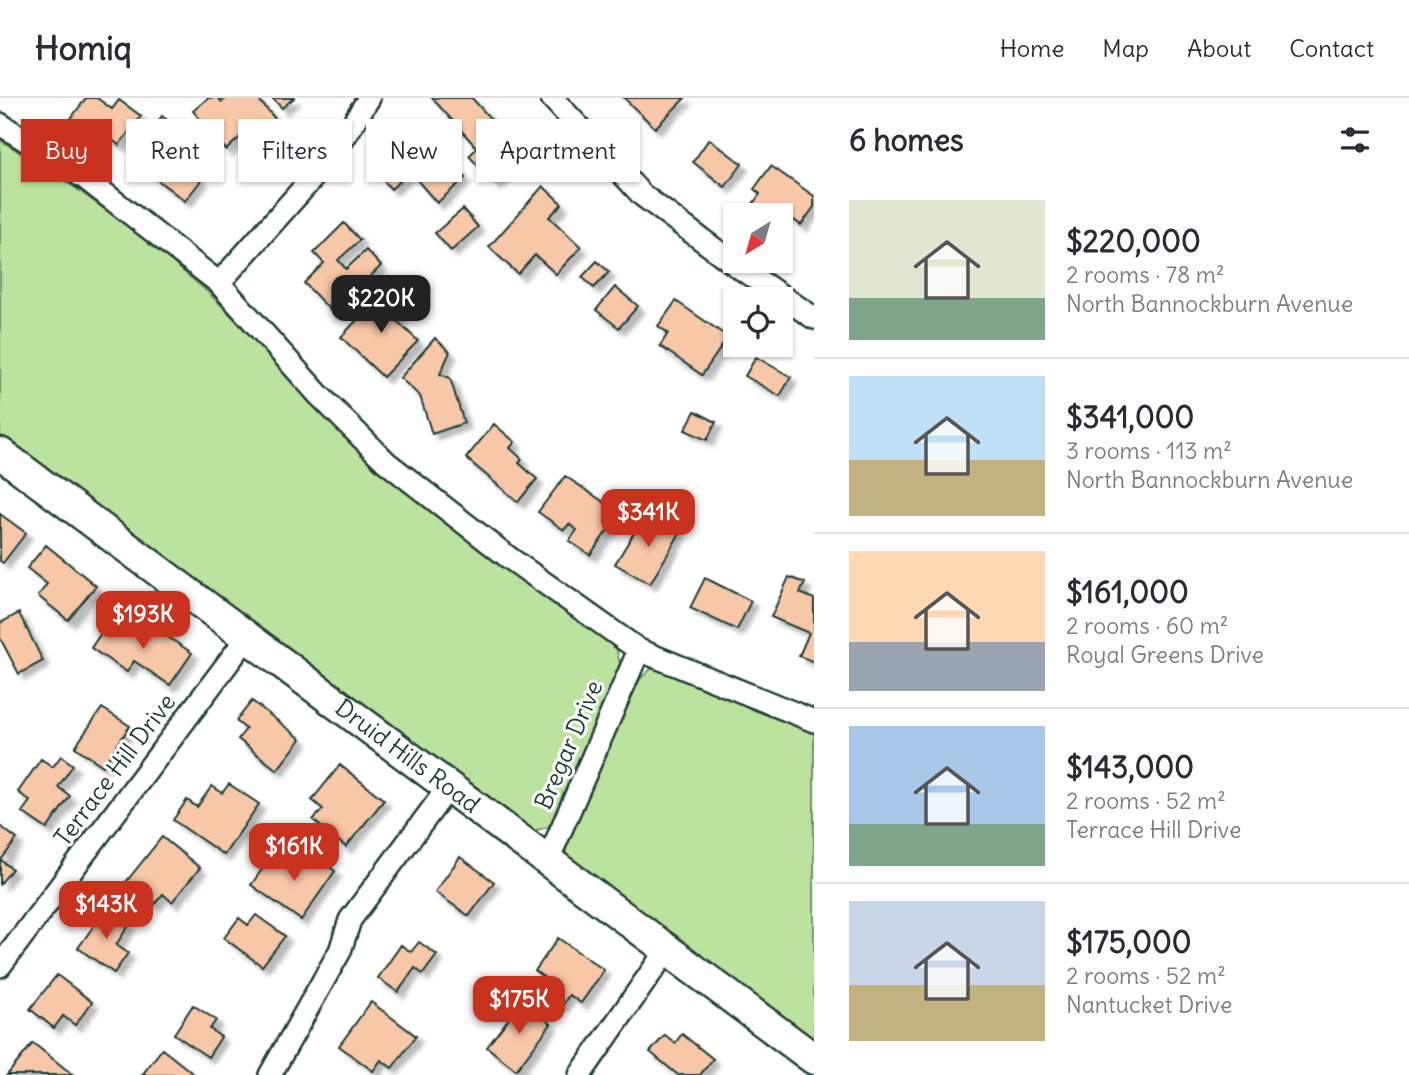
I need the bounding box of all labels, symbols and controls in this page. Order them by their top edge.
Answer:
text: Homiq [35,27,132,69]
text: Home [1000,33,1064,63]
text: Map [1102,33,1149,63]
text: About [1187,33,1251,63]
text: Contact [1289,33,1374,63]
chip: Buy [21,119,112,182]
chip: Rent [126,119,224,182]
chip: Filters [238,119,352,182]
chip: New [366,119,462,182]
chip: Apartment [476,119,640,182]
text: 6 homes [849,121,964,159]
icon: filters [1336,121,1374,159]
north arrow [723,203,793,273]
map controls [723,203,793,357]
text: $220,000 [1066,222,1201,260]
icon: home [905,228,989,312]
text: 2 rooms · 78 m² [1066,260,1225,289]
pin: $220K [332,275,430,335]
text: $220K [347,283,415,312]
button: locate [723,287,793,357]
text: North Bannockburn Avenue [1066,289,1353,318]
text: $341,000 [1066,398,1194,436]
icon: home [905,404,989,488]
text: 3 rooms · 113 m² [1066,436,1232,465]
text: North Bannockburn Avenue [1066,465,1353,494]
pin: $341K [599,490,697,549]
text: $341K [617,497,679,526]
text: $161,000 [1066,573,1189,611]
icon: home [905,579,989,663]
pin: $193K [94,592,192,651]
text: $193K [112,599,174,628]
text: 2 rooms · 60 m² [1066,611,1228,640]
text: Royal Greens Drive [1066,640,1264,669]
street label: Bregar Drive [527,676,609,814]
street label: Terrace Hill Drive [47,687,181,851]
street label: Druid Hills Road [330,692,486,819]
text: $143,000 [1066,748,1194,786]
icon: home [905,754,989,838]
text: 2 rooms · 52 m² [1066,786,1226,815]
text: Terrace Hill Drive [1066,815,1241,844]
pin: $161K [245,824,343,883]
text: $161K [265,831,323,860]
pin: $143K [57,882,155,941]
text: $143K [75,889,137,918]
text: $175,000 [1066,923,1192,961]
icon: home [905,929,989,1013]
text: 2 rooms · 52 m² [1066,961,1226,990]
pin: $175K [470,976,568,1036]
text: $175K [489,984,549,1013]
text: Nantucket Drive [1066,990,1232,1019]

